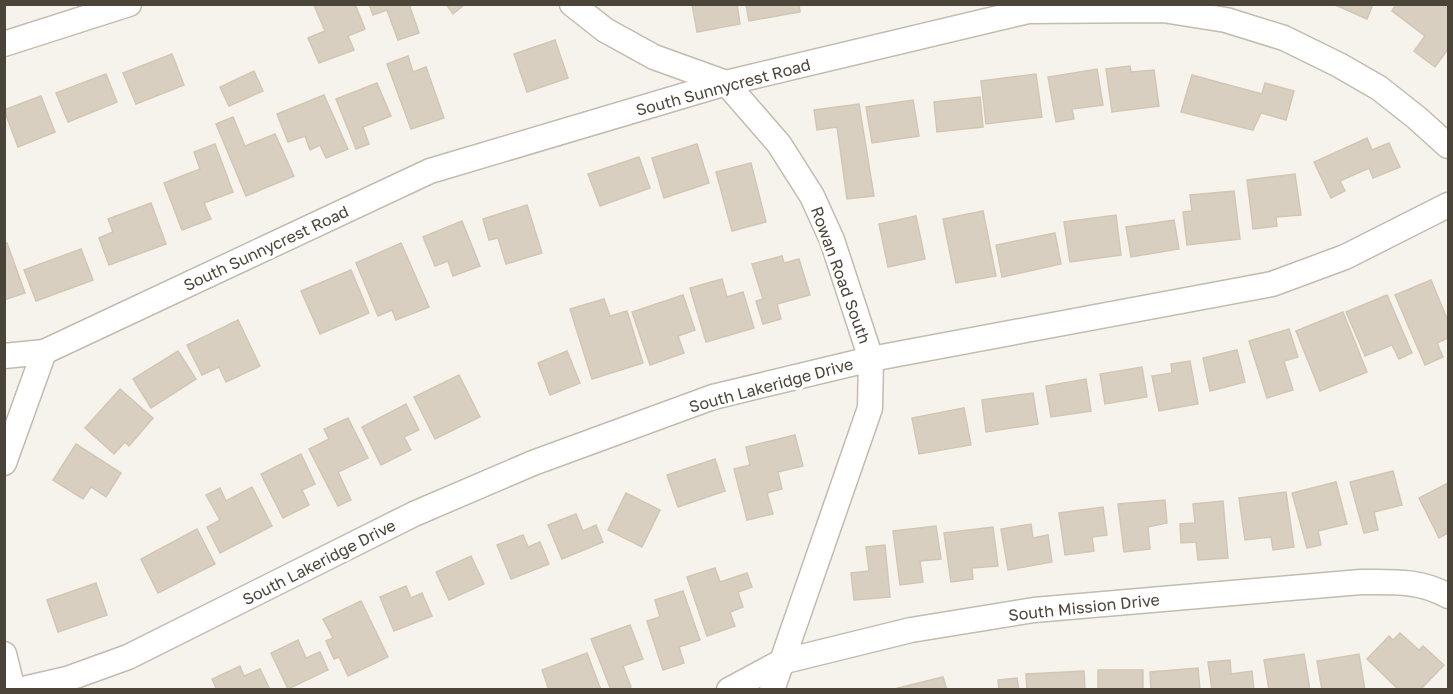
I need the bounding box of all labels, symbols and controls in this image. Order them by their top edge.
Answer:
street label: South Sunnycrest Road [634,54,812,120]
street label: South Sunnycrest Road [180,201,352,295]
street label: Rowan Road South [807,204,875,346]
street label: South Lakeridge Drive [687,353,855,417]
street label: South Lakeridge Drive [239,515,399,609]
street label: South Mission Drive [1007,589,1161,625]

